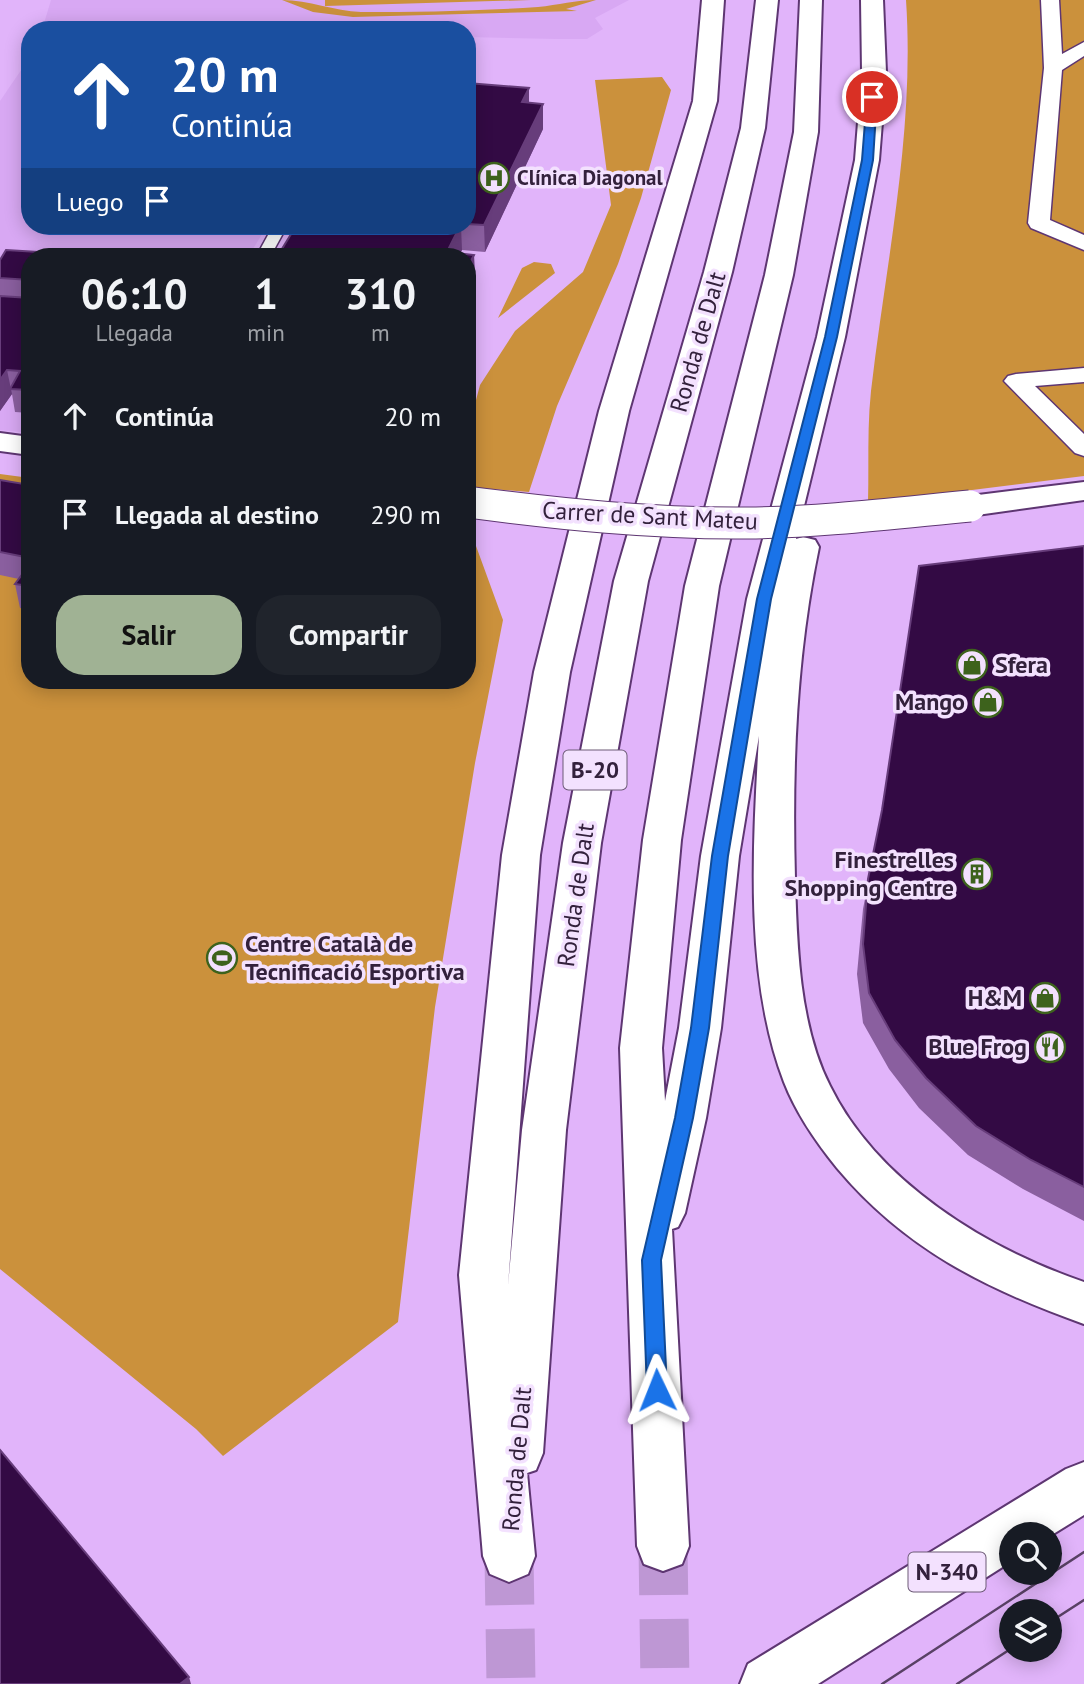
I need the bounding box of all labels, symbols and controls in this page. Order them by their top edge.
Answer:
text: 20 m [171,42,278,106]
icon: ahead [56,49,147,140]
pin [842,67,902,127]
icon: arrive [853,78,891,116]
text: Continúa [171,104,293,146]
hospital icon: Clínica Diagonal [477,161,511,195]
place label: Clínica Diagonal [517,164,664,191]
icon: arrive [138,182,176,220]
text: Luego [56,185,124,218]
text: 06:10 [81,266,187,321]
text: 1 [254,266,278,321]
text: 310 [345,266,416,321]
street label: Ronda de Dalt [663,268,732,416]
text: Llegada [95,318,173,347]
text: min [247,318,285,347]
text: m [371,318,390,347]
icon: ahead [56,397,94,435]
text: Continúa [115,400,214,433]
text: 20 m [385,400,441,433]
street label: Carrer de Sant Mateu [541,494,759,537]
icon: arrive [56,495,94,533]
text: Llegada al destino [115,498,319,531]
text: 290 m [370,498,441,531]
button: Salir [56,595,242,675]
button: Compartir [256,595,441,675]
shop icon: Sfera [955,648,989,682]
place label: Sfera [995,649,1048,680]
shop icon: Mango [971,685,1005,719]
place label: Mango [895,686,965,717]
road number: B-20 [564,750,626,790]
street label: Ronda de Dalt [550,821,601,969]
place label: Finestrelles Shopping Centre [784,844,954,903]
building icon: Finestrelles Shopping Centre [960,857,994,891]
place label: Centre Català de Tecnificació Esportiva [245,928,465,987]
sports icon: Centre Català de Tecnificació Esportiva [205,941,239,975]
shop icon: H&M [1028,981,1062,1015]
place label: H&M [968,982,1022,1013]
restaurant icon: Blue Frog [1033,1030,1067,1064]
place label: Blue Frog [928,1031,1027,1062]
position arrow [620,1353,694,1427]
street label: Ronda de Dalt [495,1386,538,1532]
map controls [999,1522,1062,1662]
button: search [999,1522,1062,1585]
road number: N-340 [908,1553,986,1592]
button: layers [999,1599,1062,1662]

